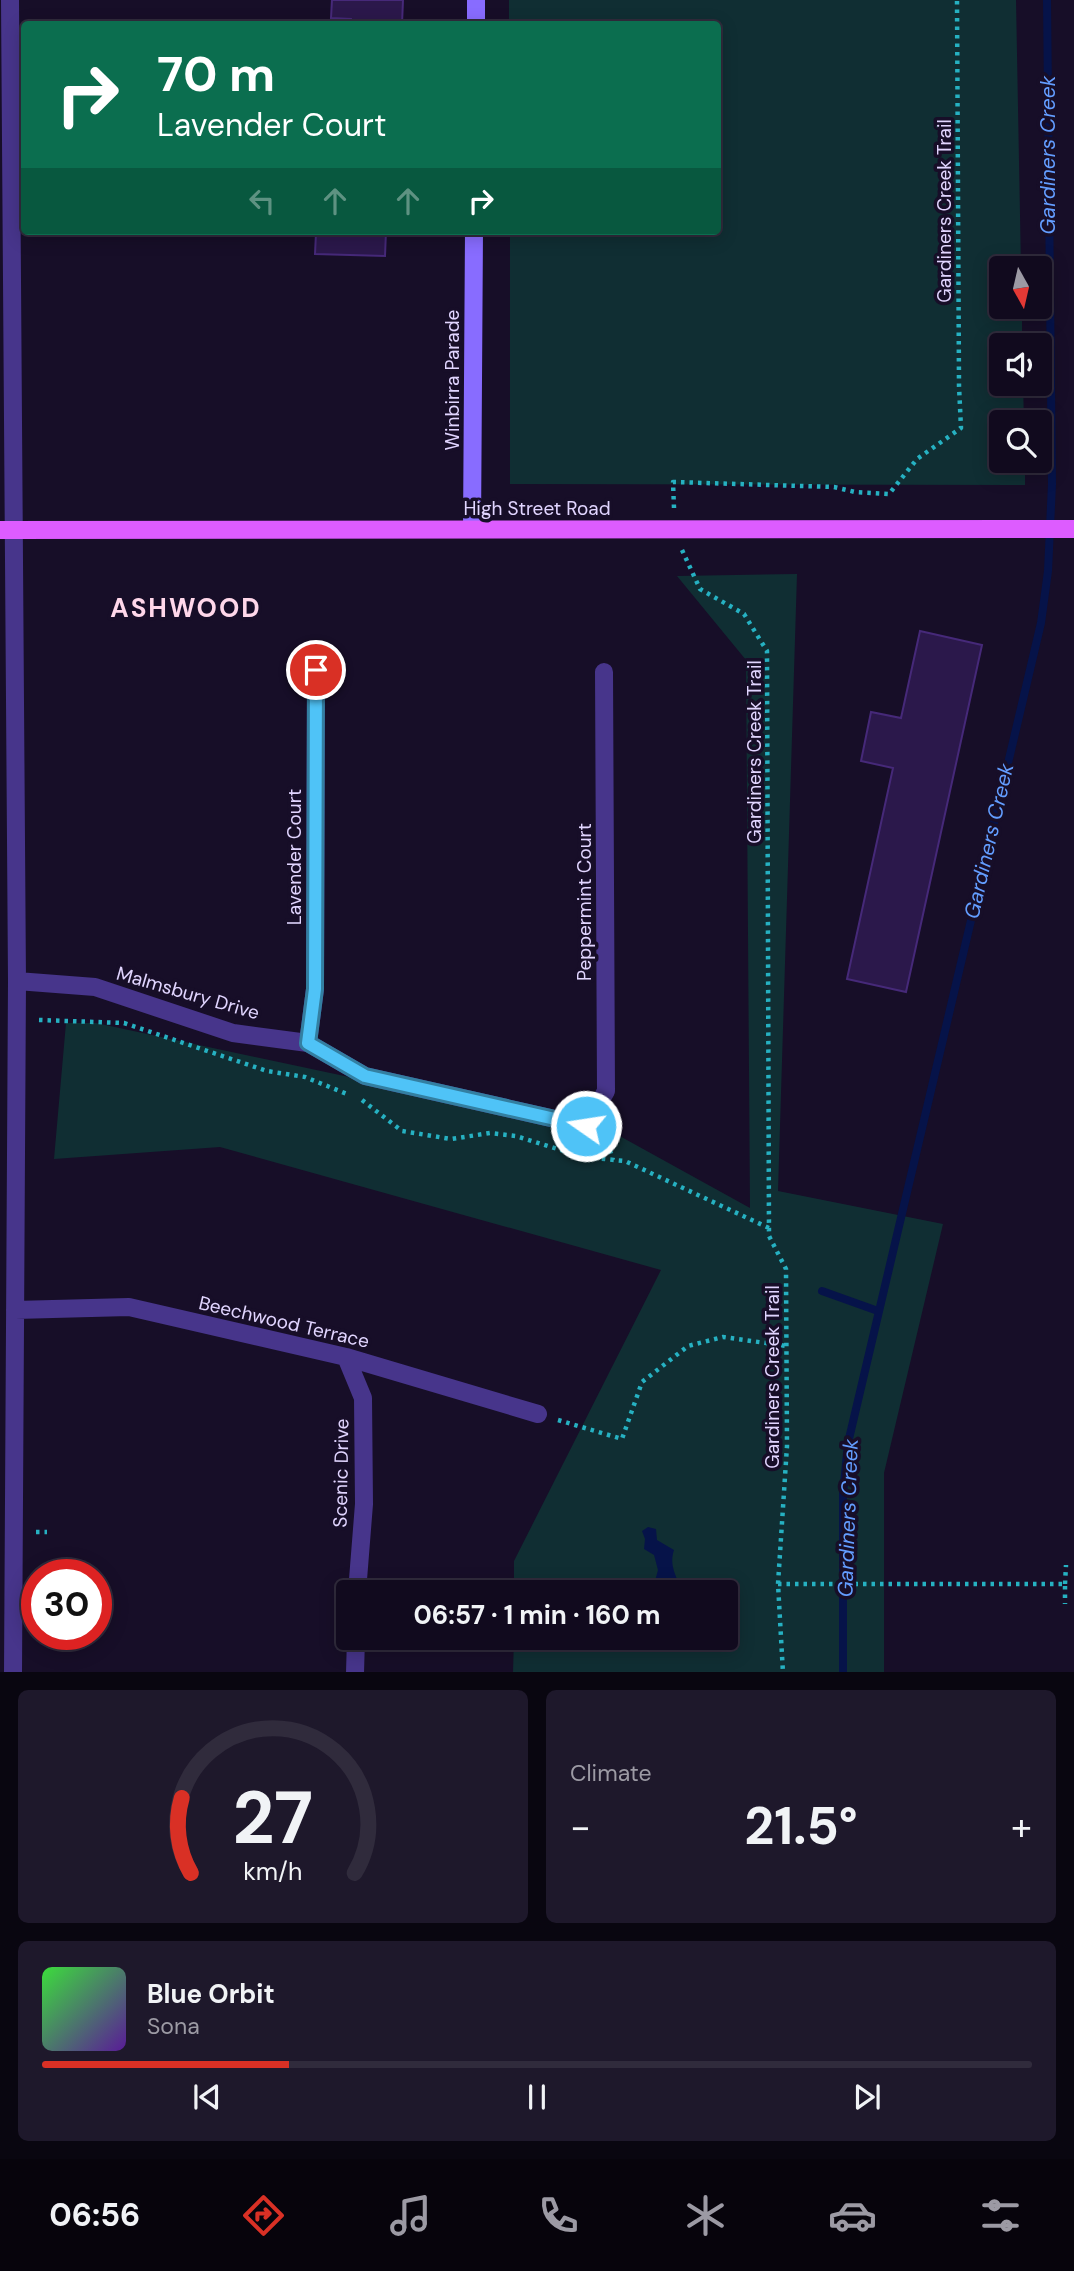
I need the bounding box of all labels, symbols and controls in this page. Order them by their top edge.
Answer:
text: 70 m [157,42,275,106]
icon: right [42,49,133,140]
water label: Gardiners Creek [1034,75,1062,234]
text: Lavender Court [157,104,387,146]
street label: Gardiners Creek Trail [932,119,957,303]
icon: left [243,182,281,220]
icon: ahead [316,182,354,220]
icon: ahead [389,182,427,220]
icon: right [462,182,500,220]
north arrow [989,256,1052,318]
map controls [989,256,1052,473]
street label: Winbirra Parade [440,310,465,450]
button: sound [989,333,1052,396]
button: search [989,410,1052,473]
street label: High Street Road [463,496,611,521]
district label: ASHWOOD [110,591,262,625]
pin [286,640,346,700]
icon: arrive [297,651,335,689]
street label: Gardiners Creek Trail [742,660,767,844]
water label: Gardiners Creek [957,760,1021,922]
street label: Lavender Court [282,789,307,925]
street label: Peppermint Court [572,823,597,981]
street label: Malmsbury Drive [114,961,262,1025]
position arrow [549,1089,623,1163]
street label: Gardiners Creek Trail [760,1285,785,1469]
street label: Beechwood Terrace [196,1290,372,1354]
street label: Scenic Drive [328,1418,354,1528]
water label: Gardiners Creek [831,1438,865,1598]
speed limit sign: 30 [21,1559,112,1650]
text: 06:57 · 1 min · 160 m [414,1598,660,1632]
text: Climate [570,1758,652,1788]
text: 27 [233,1771,313,1866]
text: 21.5° [744,1792,858,1860]
text: − [570,1802,591,1852]
text: + [1011,1802,1032,1852]
text: km/h [243,1854,303,1887]
text: Blue Orbit [147,1977,275,2011]
text: Sona [147,2011,200,2041]
icon: previous [188,2078,226,2116]
icon: pause [518,2078,556,2116]
icon: next [848,2078,886,2116]
icon: directions [239,2191,288,2240]
icon: music [386,2191,435,2240]
icon: phone [534,2191,583,2240]
icon: climate [681,2191,730,2240]
icon: car [828,2191,877,2240]
icon: filters [976,2191,1025,2240]
text: 06:56 [49,2194,140,2236]

